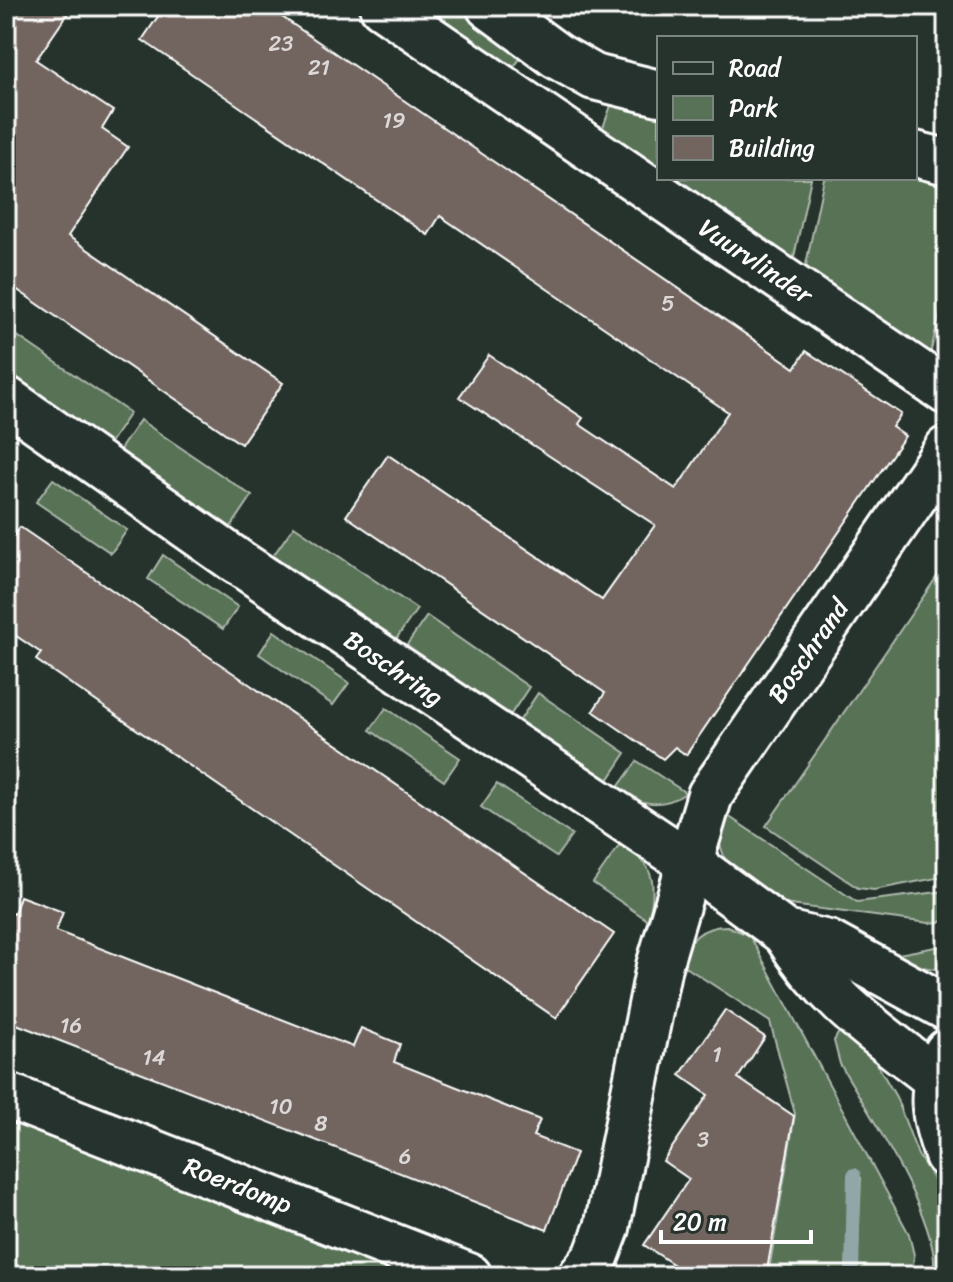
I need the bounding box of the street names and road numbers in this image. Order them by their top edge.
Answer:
street label: Vuurvlinder [689,205,824,317]
street label: Boschrand [755,587,862,713]
street label: Boschring [334,617,454,719]
street label: Roerdomp [177,1143,299,1227]

